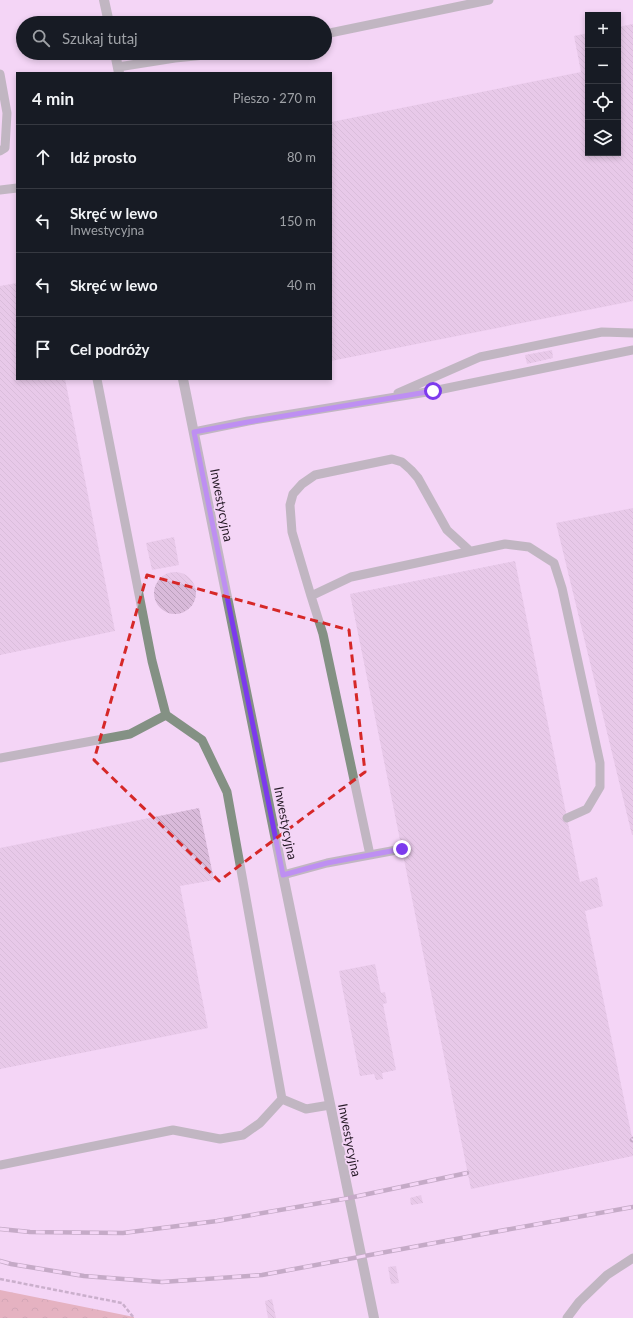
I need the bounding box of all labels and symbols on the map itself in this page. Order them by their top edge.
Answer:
route start [424,382,442,400]
street label: Inwestycyjna [207,467,237,543]
street label: Inwestycyjna [271,785,301,861]
route end [393,840,411,858]
street label: Inwestycyjna [335,1102,365,1178]

